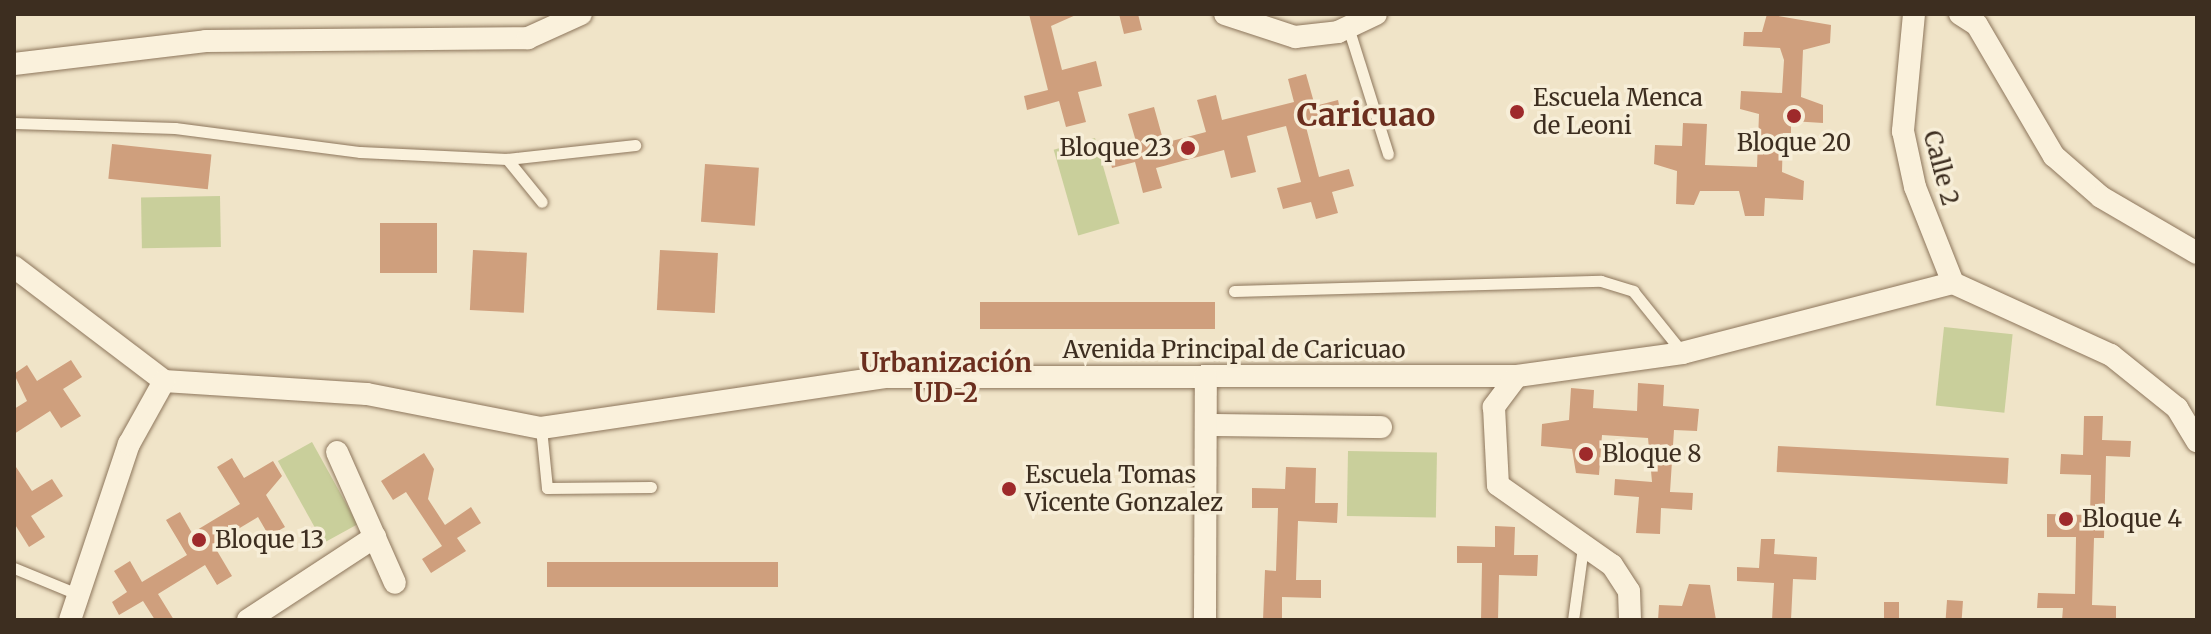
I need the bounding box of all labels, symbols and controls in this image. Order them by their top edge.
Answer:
place label: Escuela Menca de Leoni [1533,84,1703,140]
district label: Caricuao [1297,96,1435,134]
marker: Escuela Menca de Leoni [1508,103,1526,121]
marker: Bloque 20 [1785,107,1803,125]
street label: Calle 2 [1917,127,1965,209]
place label: Bloque 20 [1737,129,1851,157]
place label: Bloque 23 [1060,134,1172,162]
marker: Bloque 23 [1179,139,1197,157]
street label: Avenida Principal de Caricuao [1063,336,1405,364]
district label: Urbanización UD-2 [860,347,1032,408]
place label: Bloque 8 [1602,440,1702,468]
marker: Bloque 8 [1577,445,1595,463]
place label: Escuela Tomas Vicente Gonzalez [1025,461,1223,517]
marker: Escuela Tomas Vicente Gonzalez [1000,480,1018,498]
place label: Bloque 4 [2082,505,2182,533]
marker: Bloque 4 [2057,510,2075,528]
place label: Bloque 13 [215,526,324,554]
marker: Bloque 13 [190,531,208,549]

